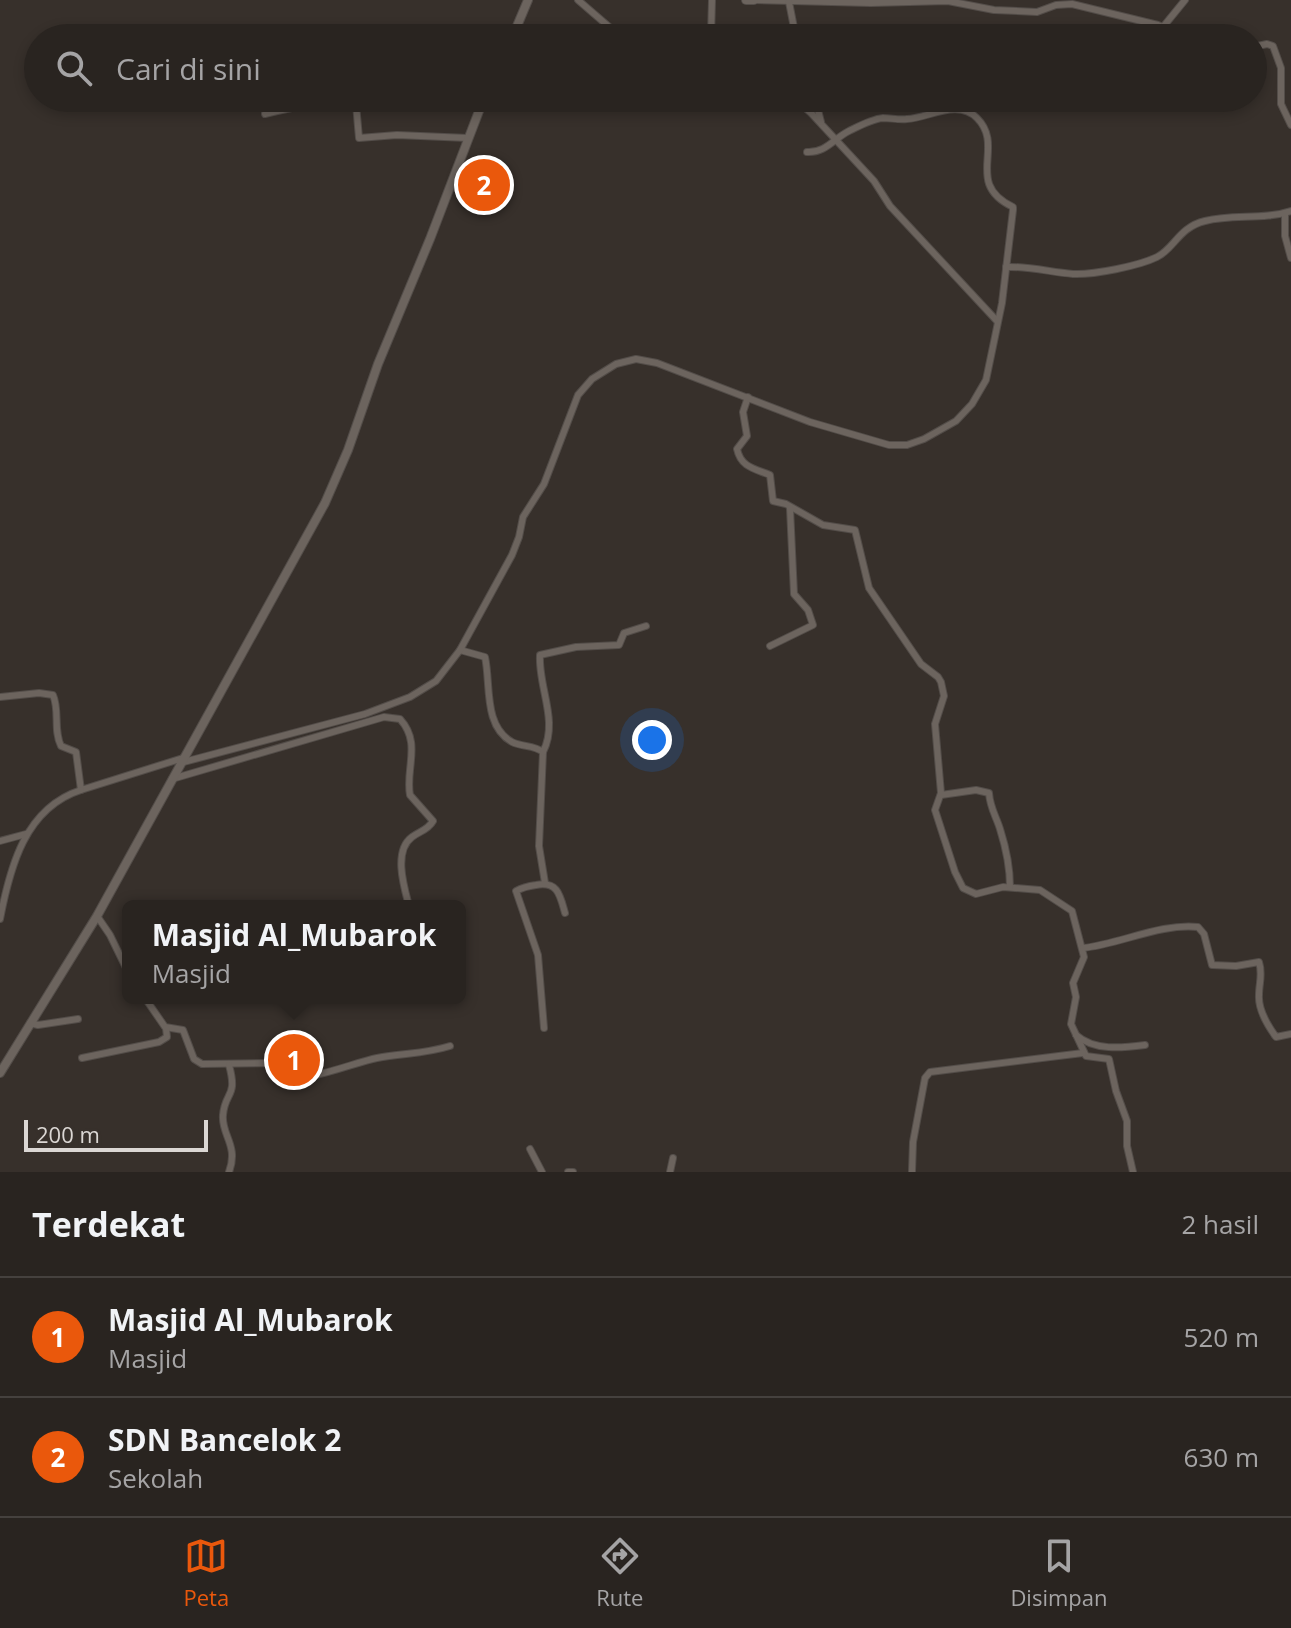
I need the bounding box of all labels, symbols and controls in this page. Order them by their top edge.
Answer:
search box [24,24,1267,112]
icon: search [52,46,96,90]
text: Cari di sini [116,48,261,89]
pin: 2 [458,155,510,215]
your location [632,720,672,760]
popup [122,900,466,1004]
text: Masjid Al_Mubarok [152,914,436,955]
text: Masjid [152,955,231,991]
pin: 1 [268,1030,320,1090]
scale bar [24,1116,208,1152]
text: 200 m [36,1119,100,1149]
text: Terdekat [32,1201,185,1247]
text: 2 hasil [1181,1206,1259,1242]
text: Masjid Al_Mubarok [108,1299,393,1340]
text: 1 [51,1319,65,1355]
text: 520 m [1184,1319,1259,1355]
text: Masjid [108,1340,187,1376]
text: SDN Bancelok 2 [108,1419,341,1460]
text: 2 [51,1439,65,1475]
text: 630 m [1184,1439,1259,1475]
text: Sekolah [108,1460,203,1496]
tab: Peta [183,1534,229,1612]
tab: Rute [596,1534,643,1612]
tab: Disimpan [1010,1534,1107,1612]

